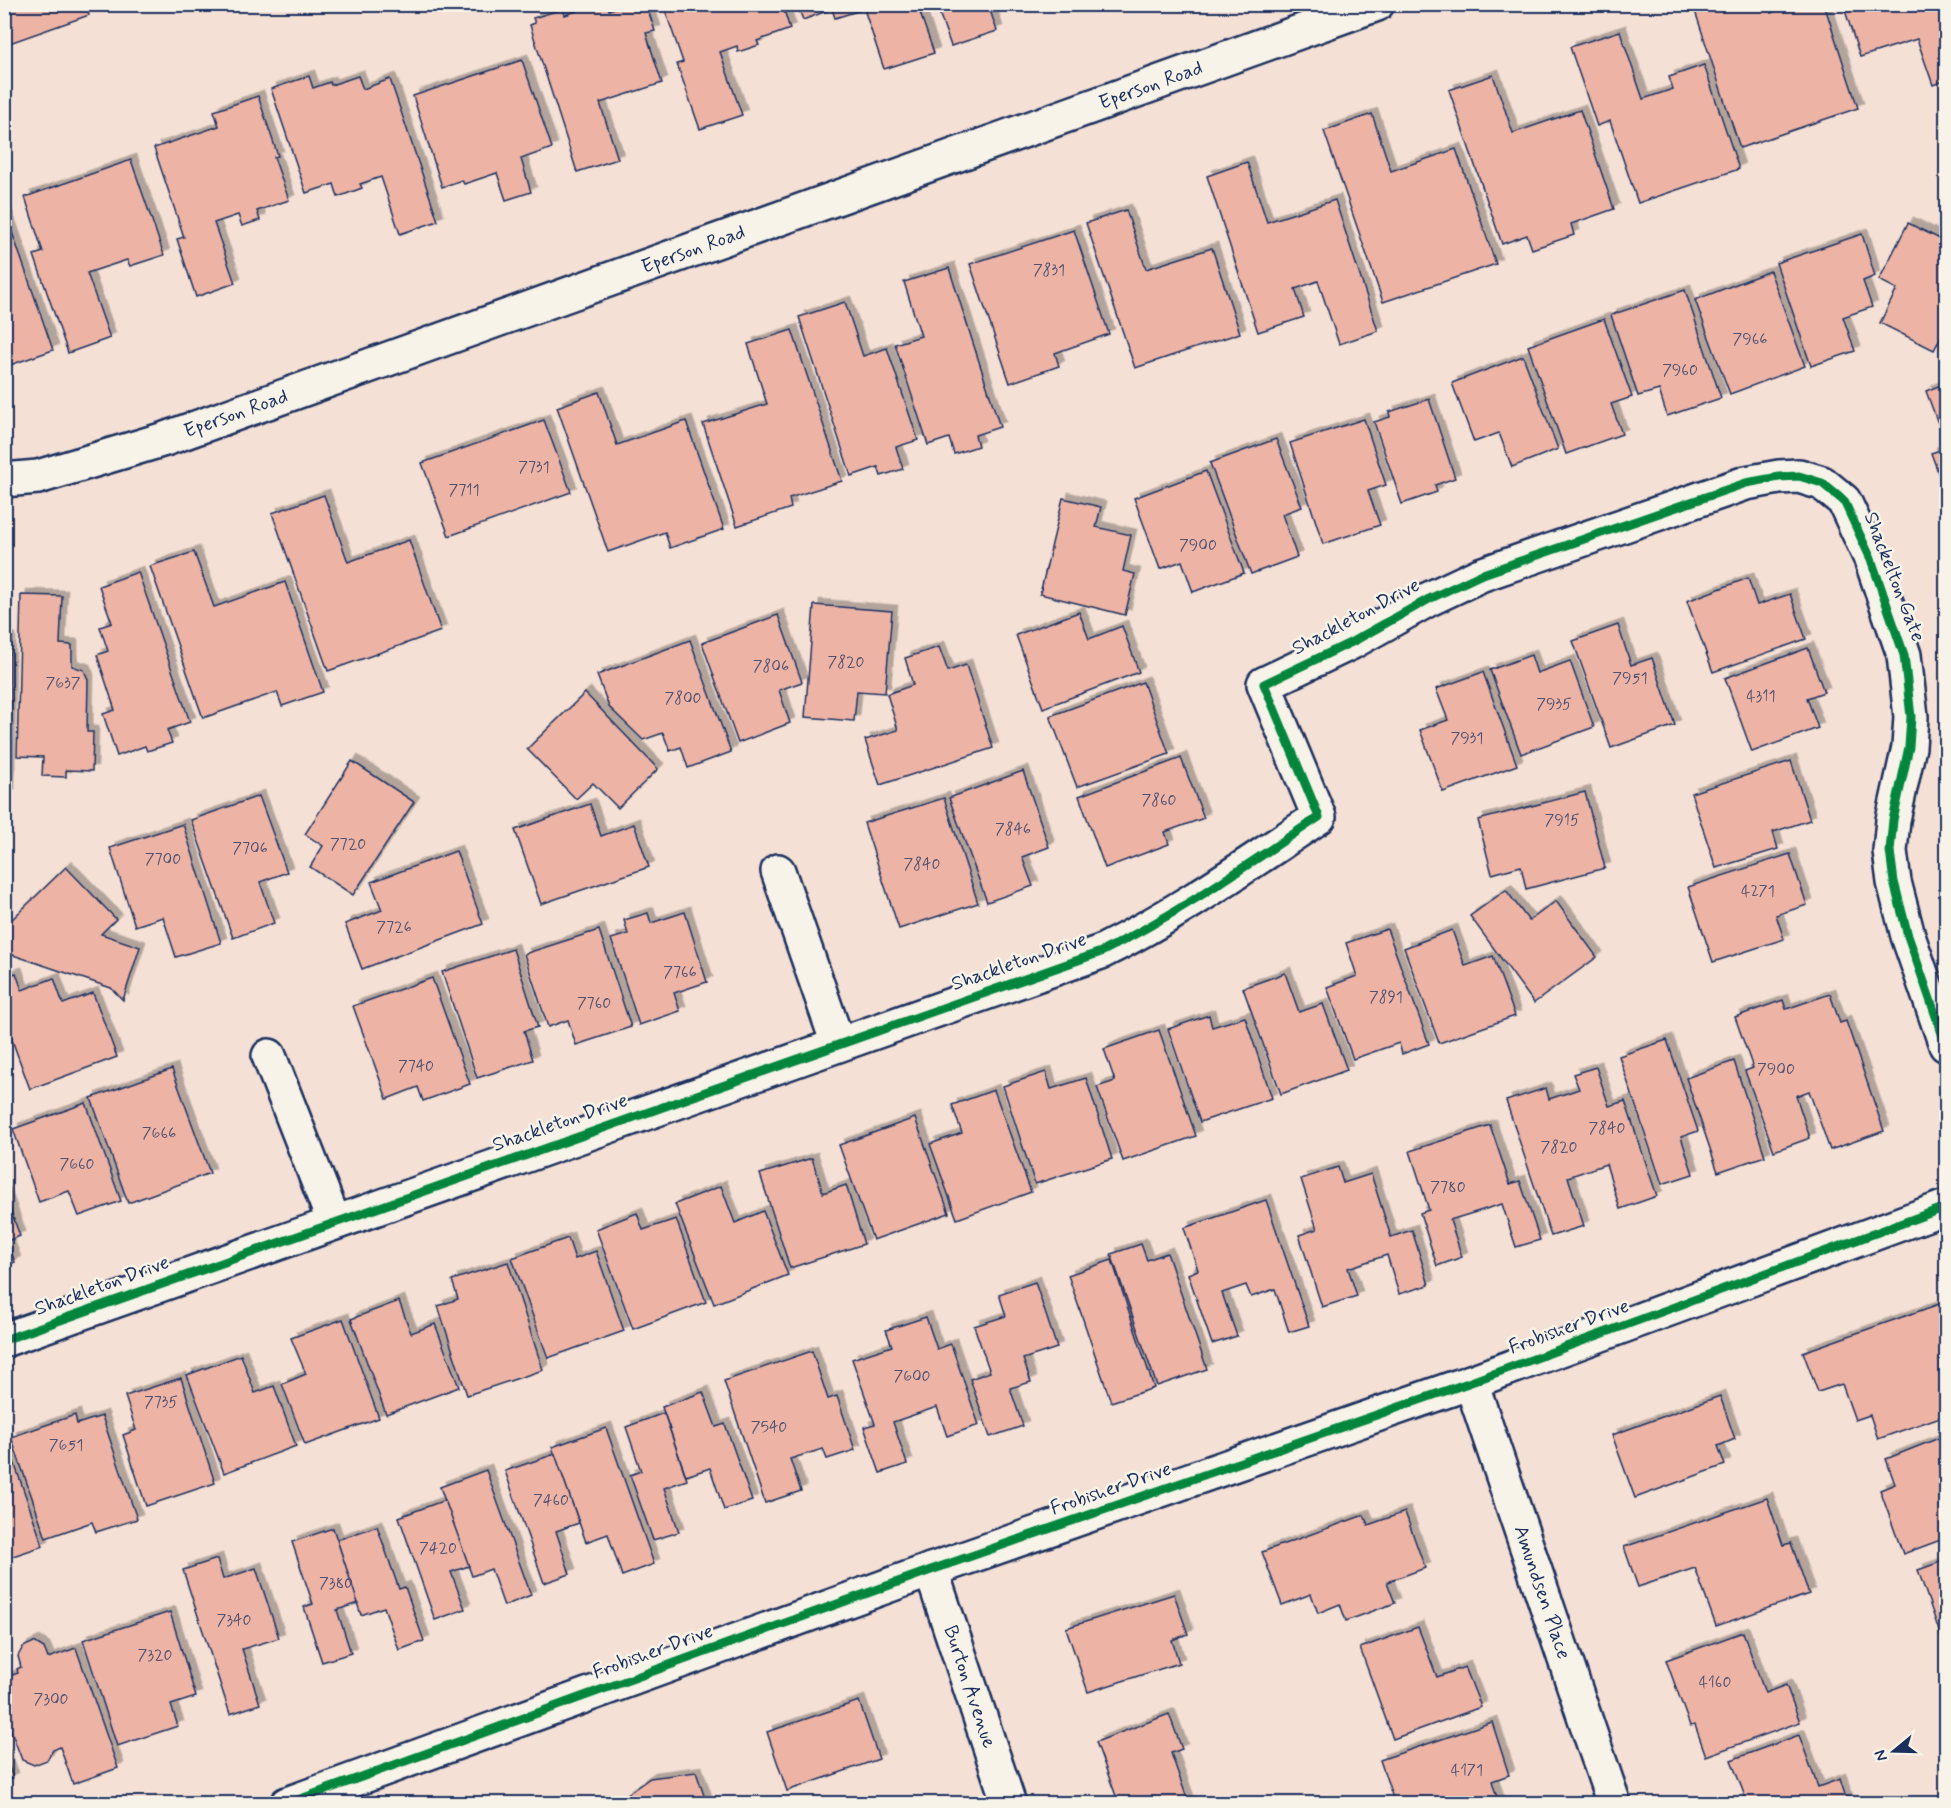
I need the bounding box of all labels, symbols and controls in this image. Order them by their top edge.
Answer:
street label: Eperson Road [1095,54,1206,116]
street label: Eperson Road [638,218,749,280]
house number: 7831 [1033,260,1065,281]
house number: 7966 [1733,329,1767,350]
house number: 7960 [1662,360,1698,381]
street label: Eperson Road [180,383,292,445]
house number: 7731 [518,457,550,478]
house number: 7711 [448,480,480,501]
street label: Shackelton Gate [1857,508,1931,646]
house number: 7900 [1179,535,1217,556]
street label: Shackleton Drive [1287,572,1425,662]
house number: 7820 [828,652,865,673]
house number: 7806 [753,656,789,677]
house number: 7951 [1612,668,1648,689]
house number: 7637 [46,673,81,694]
house number: 4311 [1746,686,1776,707]
house number: 7800 [664,688,702,709]
house number: 7935 [1536,694,1572,715]
house number: 7931 [1451,728,1483,749]
house number: 7860 [1142,790,1177,811]
house number: 7915 [1544,810,1580,831]
house number: 7846 [995,819,1031,840]
house number: 7720 [330,834,366,855]
house number: 7706 [232,838,268,859]
house number: 7700 [145,849,181,870]
house number: 7840 [904,854,940,875]
house number: 4271 [1741,881,1775,902]
house number: 7726 [376,917,412,938]
street label: Shackleton Drive [948,926,1090,998]
house number: 7766 [663,962,697,983]
house number: 7891 [1369,987,1403,1008]
house number: 7760 [577,993,611,1014]
house number: 7740 [398,1056,434,1077]
house number: 7900 [1757,1059,1795,1080]
street label: Shackleton Drive [489,1087,631,1159]
house number: 7840 [1589,1118,1625,1139]
house number: 7666 [142,1123,176,1144]
house number: 7820 [1541,1137,1578,1158]
house number: 7660 [59,1154,95,1175]
house number: 7780 [1430,1177,1466,1198]
street label: Shackleton Drive [31,1249,173,1323]
street label: Frobisher Drive [1505,1293,1633,1361]
house number: 7600 [893,1366,931,1387]
house number: 7735 [144,1392,178,1413]
house number: 7540 [751,1417,787,1438]
house number: 7651 [49,1435,83,1456]
street label: Frobisher Drive [1047,1456,1175,1522]
house number: 7460 [533,1490,569,1511]
street label: Amundsen Place [1507,1522,1577,1663]
house number: 7420 [419,1538,457,1559]
house number: 7380 [319,1573,353,1594]
house number: 7340 [217,1610,251,1631]
street label: Frobisher Drive [589,1618,717,1686]
street label: Burton Avenue [937,1622,1003,1752]
house number: 7320 [138,1645,173,1666]
house number: 4160 [1699,1672,1731,1693]
house number: 7300 [33,1689,69,1710]
north arrow [1864,1721,1924,1781]
text: N [1870,1747,1893,1764]
house number: 4171 [1451,1760,1483,1781]

